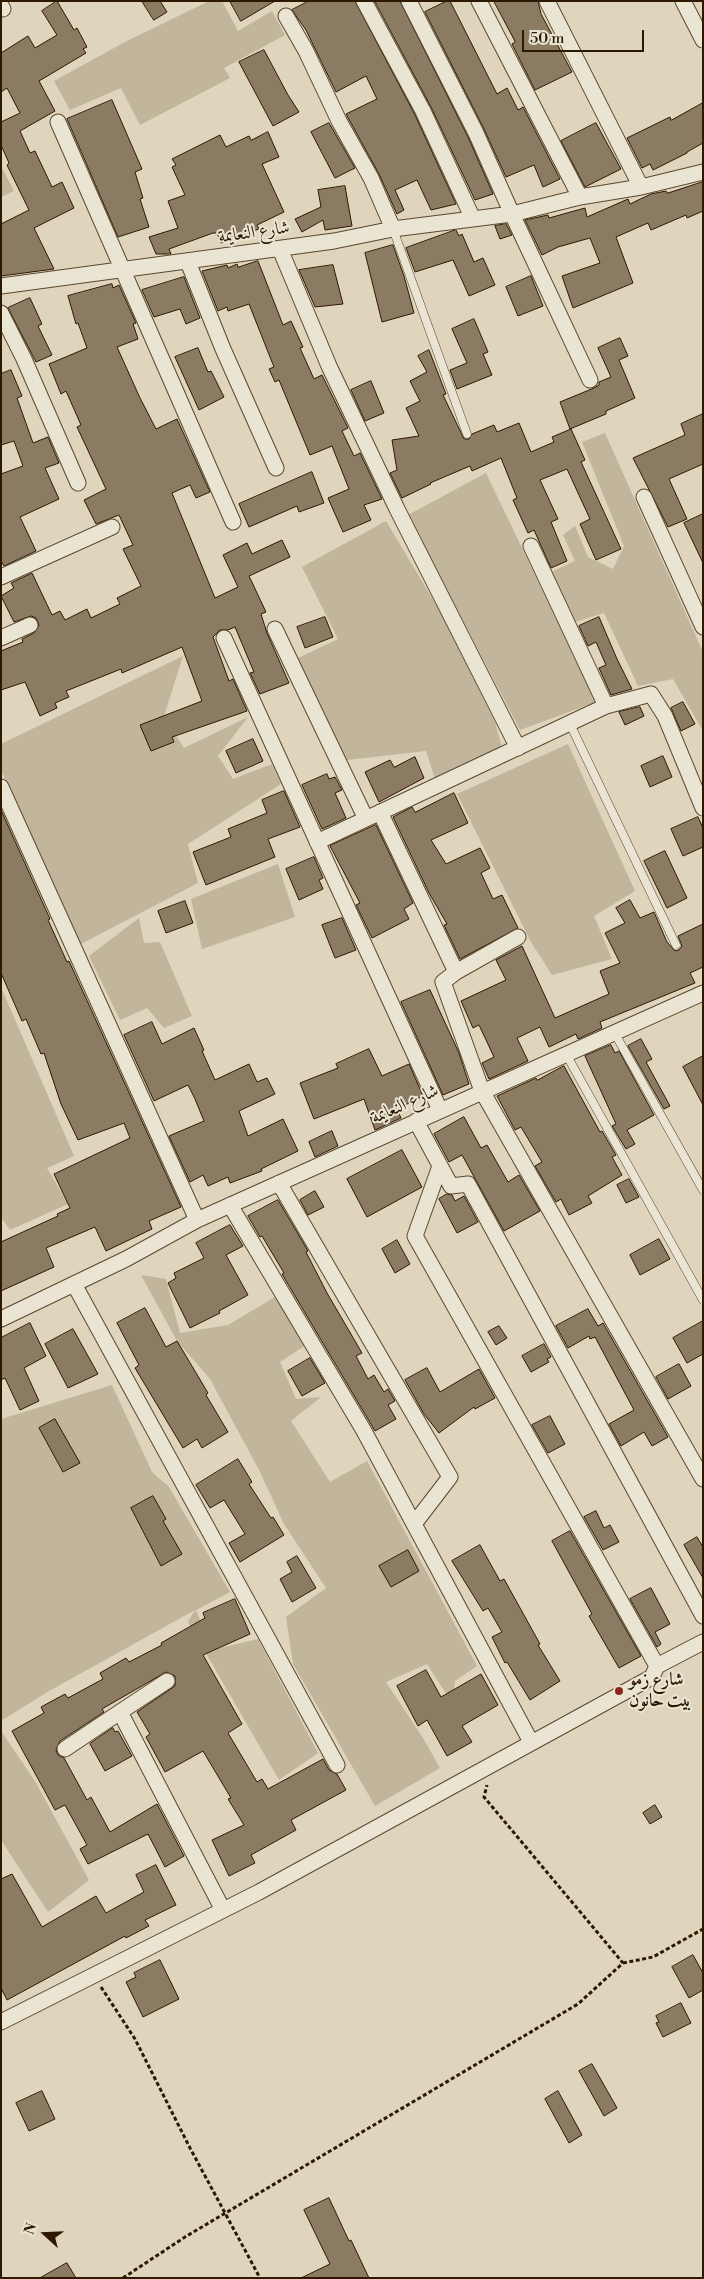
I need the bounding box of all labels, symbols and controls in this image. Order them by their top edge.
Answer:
scale bar [524,20,646,52]
text: 50 m [530,29,564,48]
street label: شارع النعايمة [217,217,291,249]
street label: شارع النعايمة [368,1081,442,1129]
place label: شارع زمو بيت حانون [629,1670,691,1712]
marker: شارع زمو بيت حانون [613,1685,625,1697]
north arrow [20,2209,70,2259]
text: N [21,2221,41,2237]

